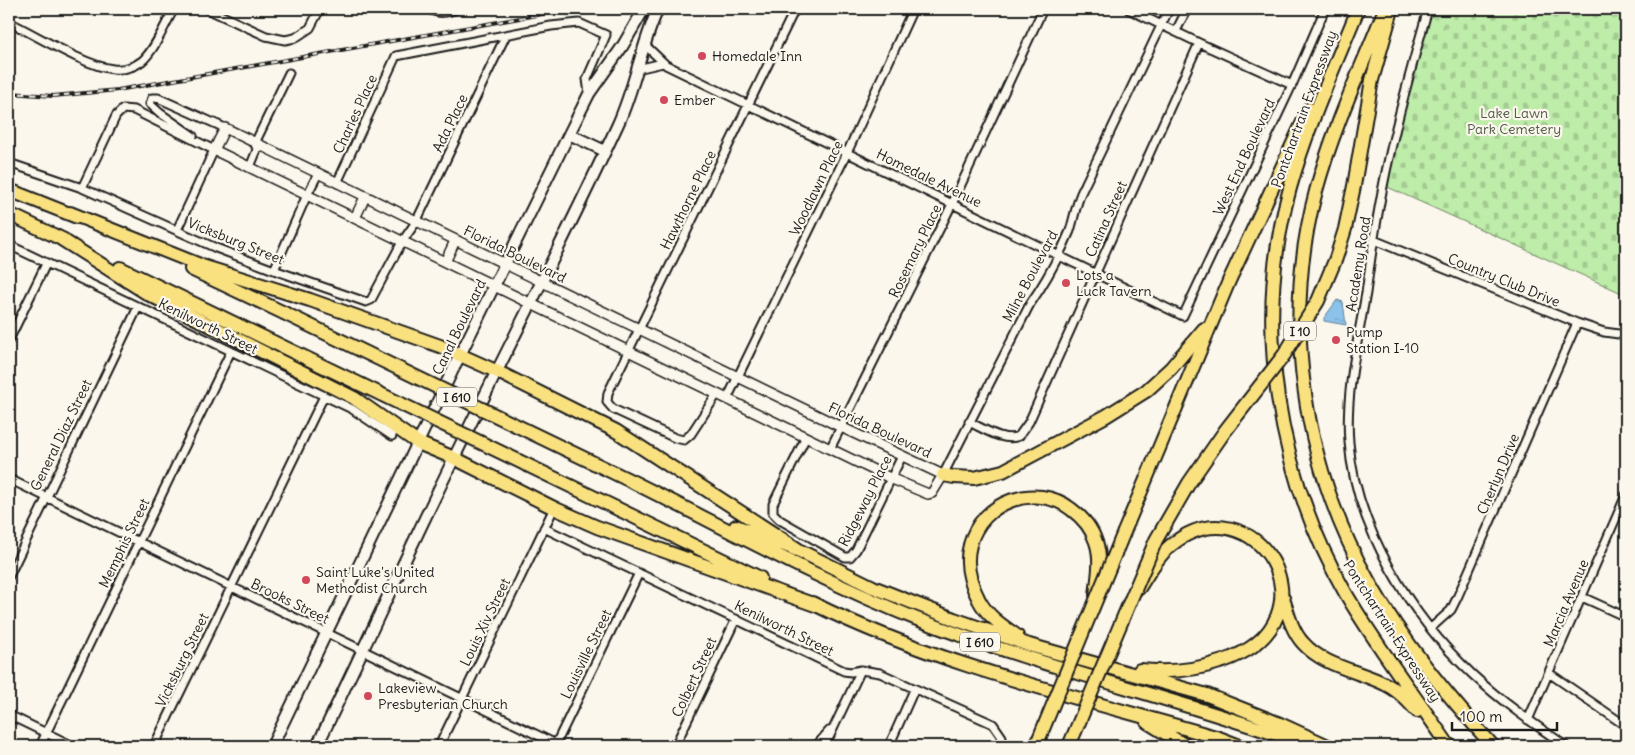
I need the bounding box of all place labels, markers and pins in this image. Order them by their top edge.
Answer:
place label: Homedale Inn [712,47,802,65]
marker: Homedale Inn [696,50,708,62]
place label: Ember [674,91,716,109]
marker: Ember [658,94,670,106]
place label: Lots a Luck Tavern [1076,266,1152,300]
marker: Lots a Luck Tavern [1060,277,1072,289]
place label: Pump Station I-10 [1346,323,1419,357]
marker: Pump Station I-10 [1330,334,1342,346]
place label: Saint Luke's United Methodist Church [316,563,435,597]
marker: Saint Luke's United Methodist Church [300,574,312,586]
place label: Lakeview Presbyterian Church [378,679,508,713]
marker: Lakeview Presbyterian Church [362,690,374,702]

